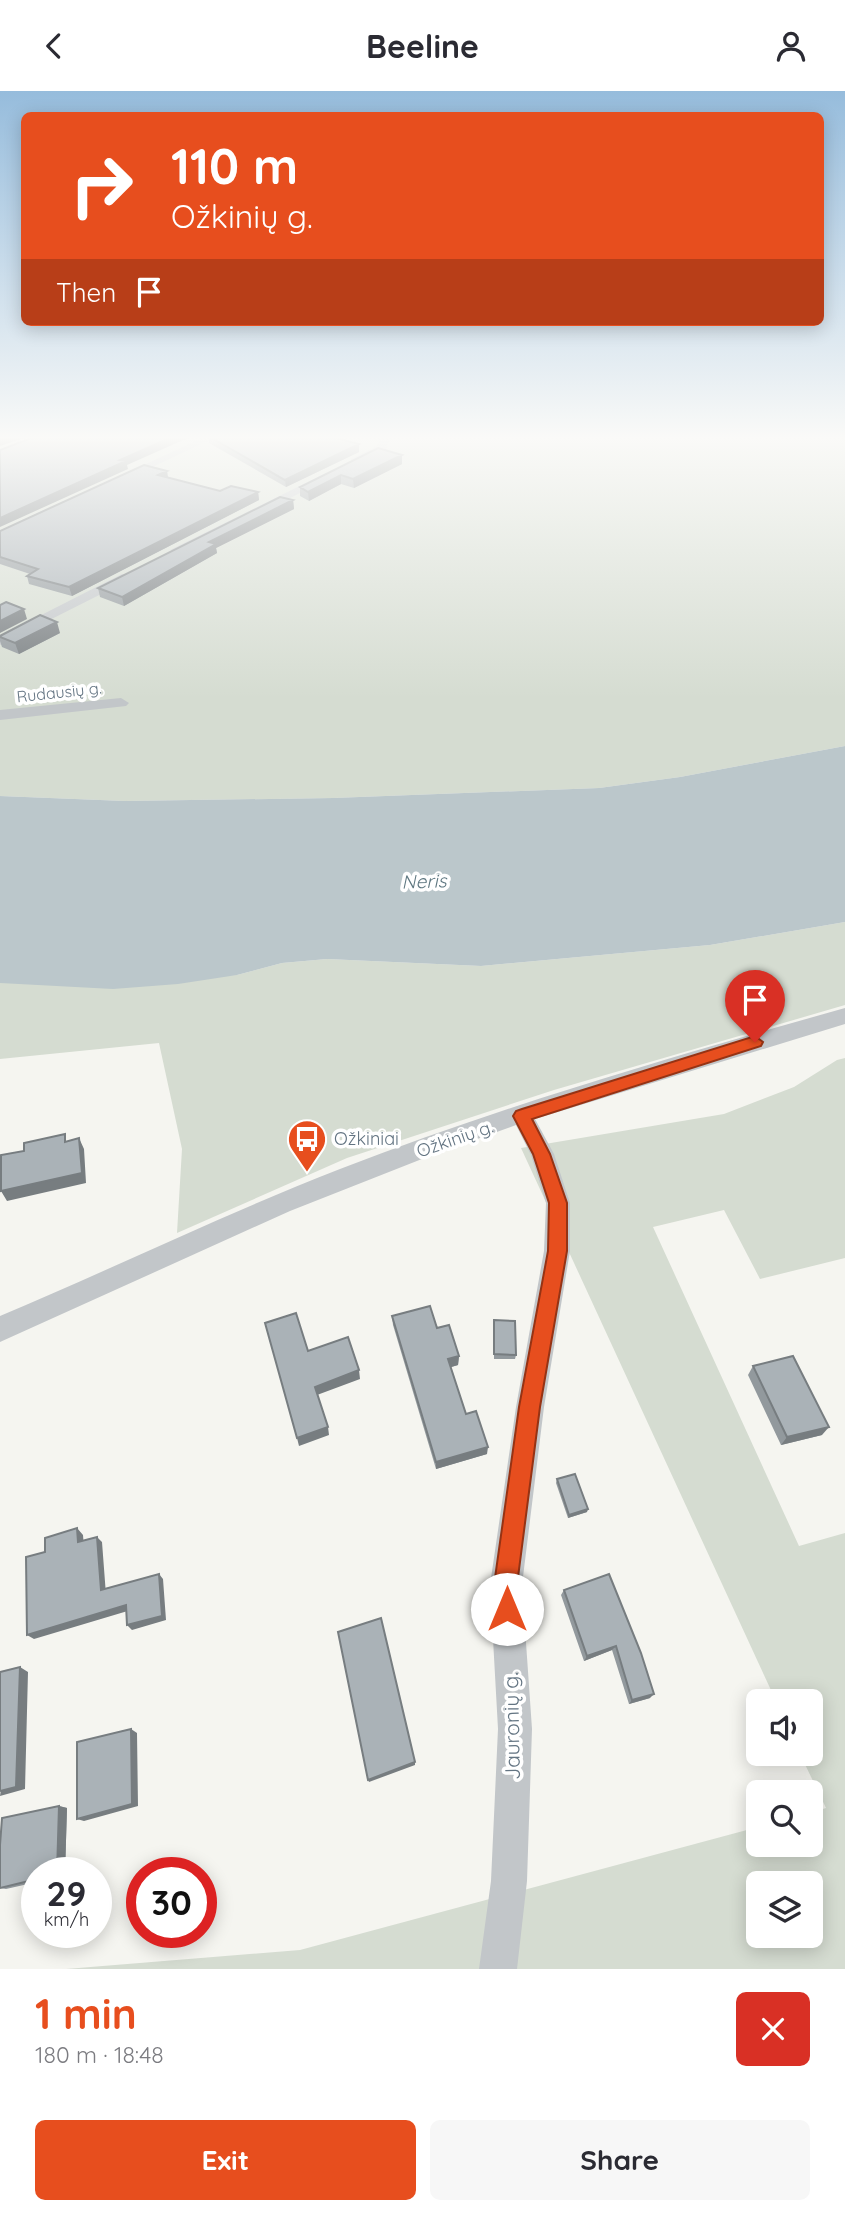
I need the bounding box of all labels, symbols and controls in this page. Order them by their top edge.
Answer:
text: Beeline [366,26,479,66]
icon: back [35,27,73,65]
icon: person [772,27,810,65]
text: 110 m [171,135,298,196]
icon: right [56,140,147,231]
text: Ožkinių g. [171,196,313,236]
icon: arrive [130,273,168,311]
text: Then [56,276,116,309]
street label: Rudausių g. [16,678,103,706]
water label: Neris [401,868,448,894]
pin [725,970,785,1042]
icon: arrive [736,981,774,1019]
street label: Ožkinių g. [413,1115,496,1162]
bus stop icon: Ožkiniai [286,1118,328,1173]
place label: Ožkiniai [334,1127,399,1150]
position arrow [470,1572,544,1646]
street label: Jauronių g. [497,1672,525,1780]
map controls [746,1689,823,1948]
button: sound [746,1689,823,1766]
button: search [746,1780,823,1857]
speed limit sign: 30 [126,1857,217,1948]
text: 29 [47,1871,86,1915]
button: layers [746,1871,823,1948]
text: km/h [44,1908,89,1931]
text: 1 min [35,1987,137,2040]
button: close [736,1992,810,2066]
text: 180 m · 18:48 [35,2040,164,2069]
button: Exit [35,2120,416,2200]
button: Share [430,2120,810,2200]

